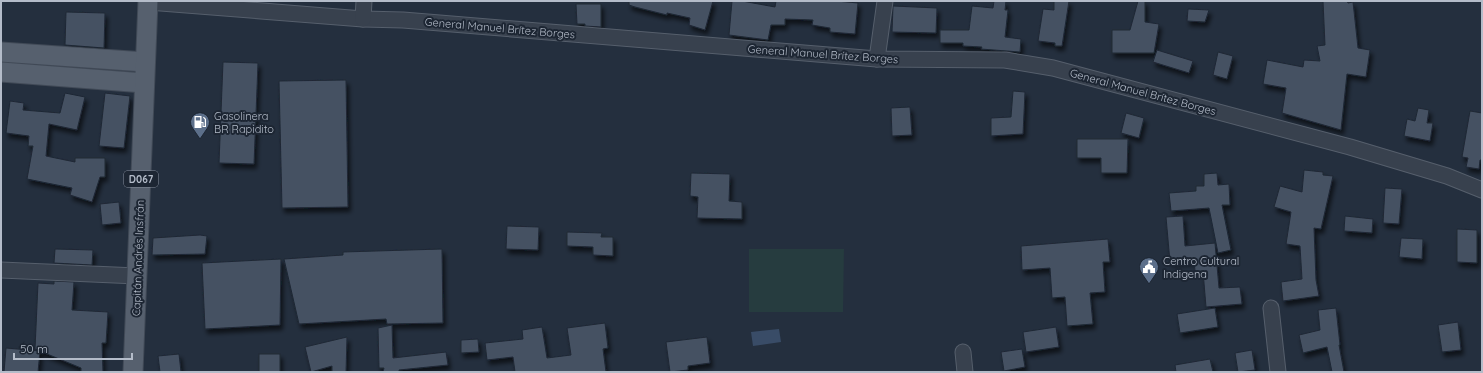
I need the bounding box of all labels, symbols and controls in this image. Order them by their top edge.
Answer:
street label: General Manuel Brítez Borges [424,14,576,42]
street label: General Manuel Brítez Borges [747,42,899,66]
street label: General Manuel Brítez Borges [1068,66,1218,118]
place label: Gasolinera BR Rapidito [214,109,274,136]
fuel station icon: Gasolinera BR Rapidito [189,111,211,139]
road number: D067 [124,171,158,187]
street label: Capitán Andrés Insfrán [129,200,147,316]
place label: Centro Cultural Indigena [1163,254,1239,281]
public building icon: Centro Cultural Indigena [1138,256,1160,284]
scale bar [14,335,132,361]
text: 50 m [20,341,48,356]

